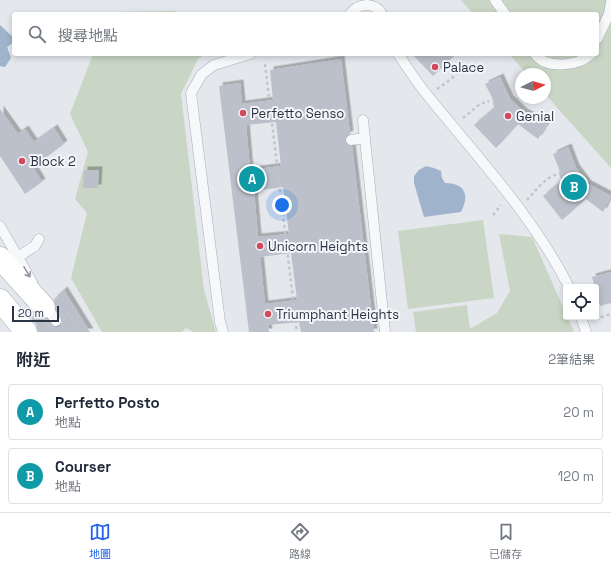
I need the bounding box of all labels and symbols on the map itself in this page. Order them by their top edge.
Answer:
place label: Palace [443,59,484,76]
marker: Palace [430,62,440,72]
north arrow [515,68,551,104]
place label: Perfetto Senso [251,105,344,122]
marker: Perfetto Senso [238,108,248,118]
place label: Genial [516,108,554,125]
marker: Genial [503,111,513,121]
place label: Block 2 [30,153,76,170]
marker: Block 2 [17,156,27,166]
pin: A [239,164,265,194]
pin: B [561,172,587,202]
your location [272,195,292,215]
place label: Unicorn Heights [268,238,368,255]
marker: Unicorn Heights [255,241,265,251]
one-way arrow [23,266,31,278]
scale bar [12,304,59,323]
place label: Triumphant Heights [276,306,399,323]
marker: Triumphant Heights [263,309,273,319]

